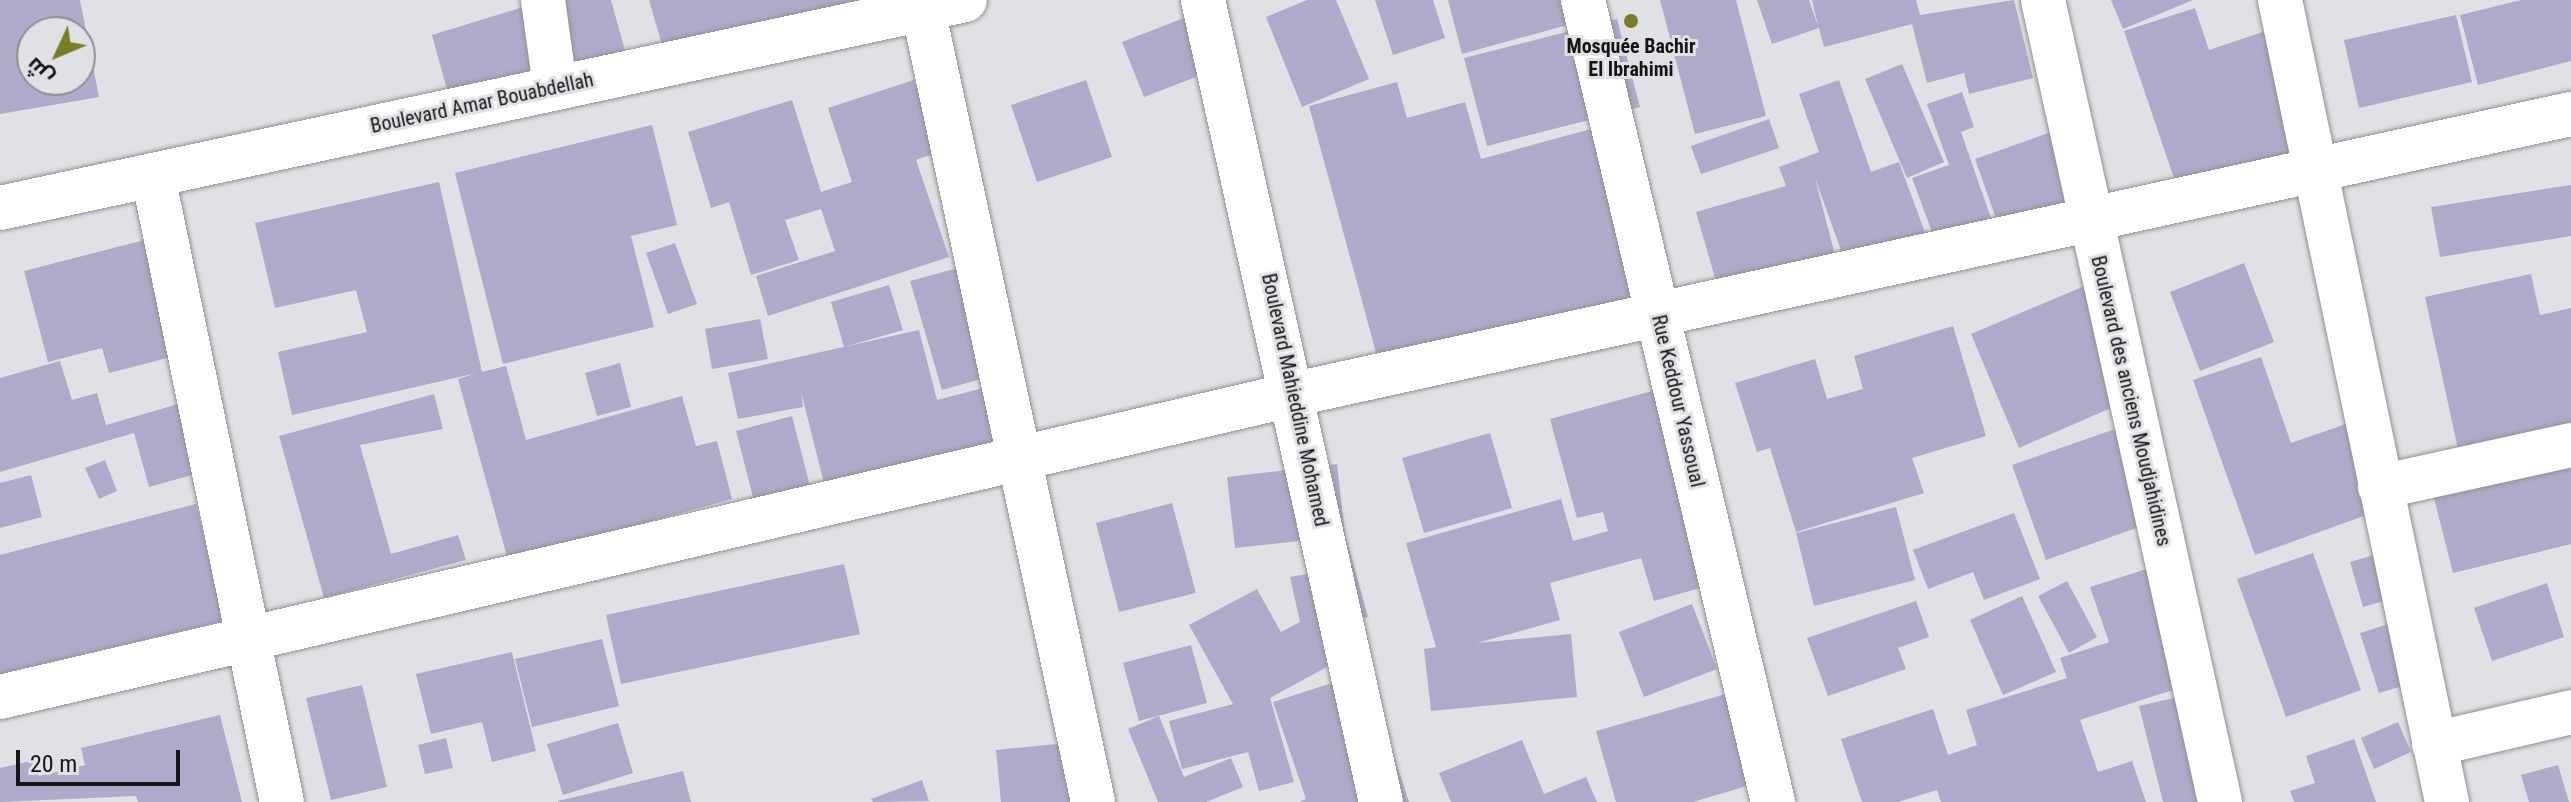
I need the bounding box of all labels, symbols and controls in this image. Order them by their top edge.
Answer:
marker: Mosquée Bachir El Ibrahimi [1622,12,1640,30]
north arrow [16,16,96,96]
place label: Mosquée Bachir El Ibrahimi [1566,34,1696,81]
text: ش [21,53,59,90]
street label: Boulevard Amar Bouabdellah [368,68,596,138]
street label: Boulevard des anciens Moudjahidines [2086,253,2176,549]
street label: Boulevard Mahieddine Mohamed [1256,271,1334,529]
street label: Rue Keddour Yassoual [1647,313,1709,489]
scale bar [20,734,184,784]
text: 20 m [30,750,77,778]

